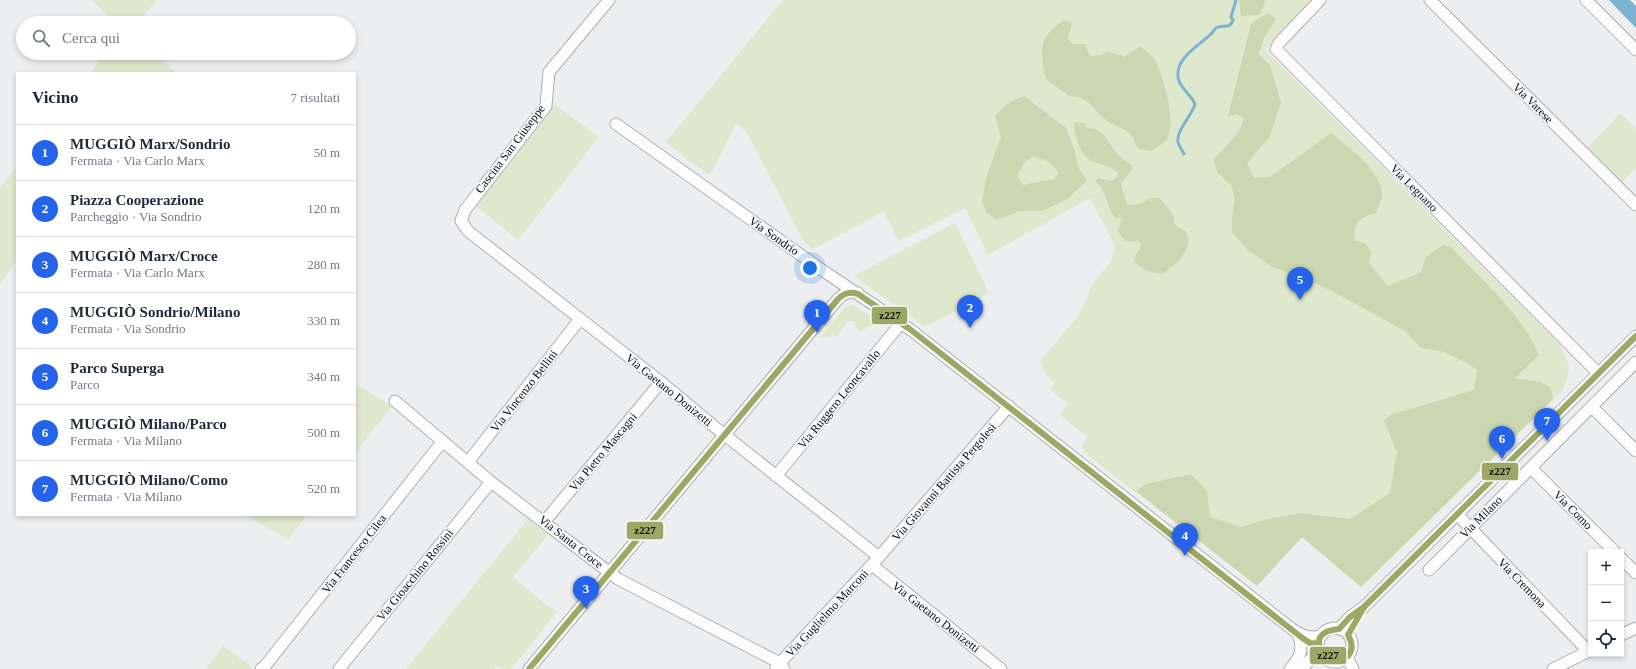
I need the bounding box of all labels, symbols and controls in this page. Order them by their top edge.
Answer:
search box [16,16,356,60]
icon: search [30,27,52,49]
text: Cerca qui [62,30,120,46]
street label: Via Varese [1510,80,1556,126]
text: Vicino [32,88,79,107]
text: 7 risultati [291,90,340,105]
street label: Cascina San Giuseppe [472,102,548,196]
text: MUGGIÒ Marx/Sondrio [70,136,230,152]
text: 1 [42,145,48,160]
text: 50 m [314,145,340,160]
text: Fermata · Via Carlo Marx [70,153,205,168]
street label: Via Legnano [1387,161,1441,215]
text: Piazza Cooperazione [70,192,204,208]
text: 2 [42,201,48,216]
text: 120 m [307,201,340,216]
text: Parcheggio · Via Sondrio [70,209,202,224]
street label: Via Sondrio [746,214,802,258]
text: MUGGIÒ Marx/Croce [70,248,218,264]
text: 3 [42,257,48,272]
text: 280 m [307,257,340,272]
your location [800,258,820,278]
text: Fermata · Via Carlo Marx [70,265,205,280]
pin: 5 [1287,267,1313,300]
pin: 2 [957,295,983,328]
pin: 1 [804,300,830,333]
text: MUGGIÒ Sondrio/Milano [70,304,240,320]
line badge: z227 [871,306,908,325]
text: z227 [879,309,901,321]
text: 4 [42,313,48,328]
text: 330 m [307,313,340,328]
text: Fermata · Via Sondrio [70,321,186,336]
street label: Via Vincenzo Bellini [488,347,561,435]
street label: Via Ruggero Leoncavallo [795,347,883,451]
street label: Via Gaetano Donizetti [623,351,716,430]
text: Parco Superga [70,360,164,376]
text: 5 [42,369,48,384]
text: 340 m [307,369,340,384]
text: Parco [70,377,100,392]
pin: 7 [1534,408,1560,441]
street label: Via Pietro Mascagni [566,409,640,494]
text: MUGGIÒ Milano/Parco [70,416,227,432]
street label: Via Giovanni Battista Pergolesi [889,420,999,544]
text: 6 [42,425,48,440]
text: 500 m [307,425,340,440]
pin: 6 [1489,426,1515,459]
text: Fermata · Via Milano [70,433,182,448]
line badge: z227 [1481,462,1519,481]
text: z227 [1489,465,1511,477]
text: MUGGIÒ Milano/Como [70,472,228,488]
text: 7 [42,481,48,496]
text: 520 m [307,481,340,496]
street label: Via Como [1551,488,1595,532]
text: Fermata · Via Milano [70,489,182,504]
street label: Via Milano [1457,493,1505,541]
street label: Via Francesco Cilea [319,511,390,596]
street label: Via Santa Croce [536,512,606,572]
line badge: z227 [626,521,664,540]
pin: 4 [1172,523,1198,556]
text: z227 [634,524,656,536]
street label: Via Gioacchino Rossini [374,526,457,624]
map controls [1588,549,1624,657]
button: + [1588,549,1624,585]
street label: Via Cremona [1495,555,1550,611]
street label: Via Guglielmo Marconi [783,566,872,660]
pin: 3 [573,576,599,609]
street label: Via Gaetano Donizetti [889,578,983,656]
button: − [1588,585,1624,621]
button: locate [1588,621,1624,657]
line badge: z227 [1309,646,1347,665]
text: z227 [1317,649,1339,661]

